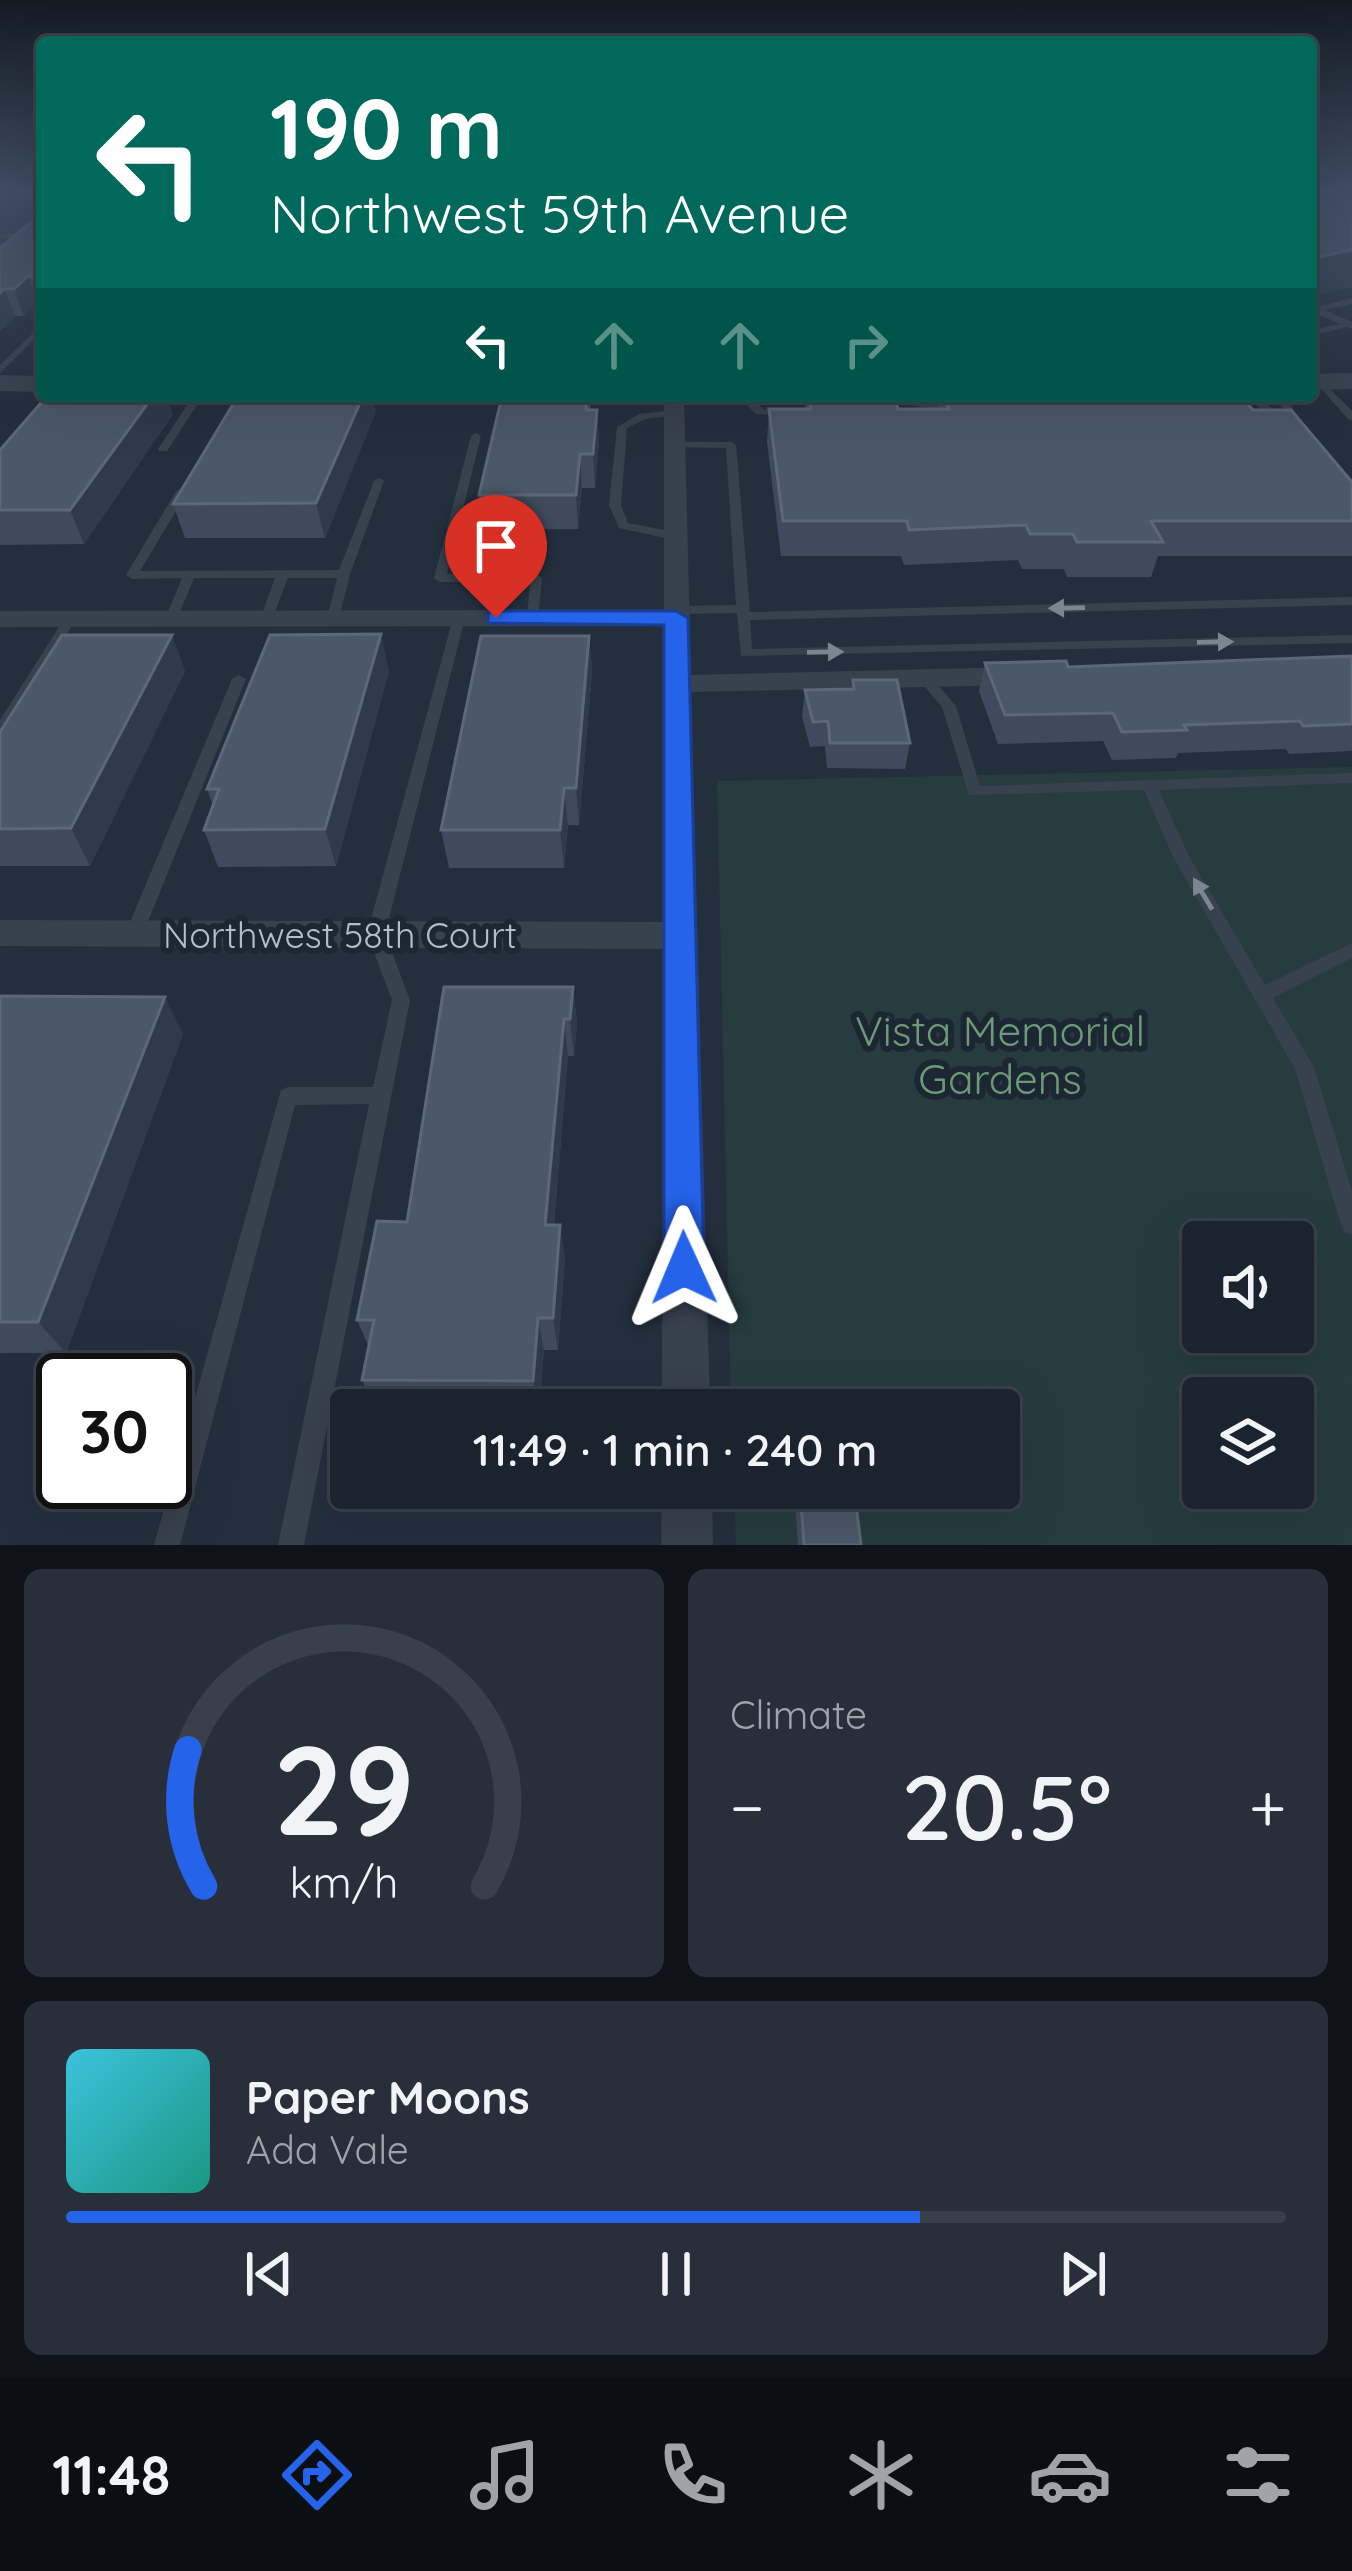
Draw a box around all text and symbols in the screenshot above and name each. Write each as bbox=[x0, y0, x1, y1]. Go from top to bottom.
text: 190 m bbox=[270, 75, 503, 180]
icon: left bbox=[72, 84, 228, 240]
text: Northwest 59th Avenue bbox=[270, 179, 849, 247]
icon: left bbox=[455, 312, 521, 378]
icon: ahead bbox=[581, 312, 647, 378]
icon: ahead bbox=[707, 312, 773, 378]
icon: right bbox=[833, 312, 899, 378]
pin bbox=[445, 495, 547, 618]
icon: arrive bbox=[463, 513, 529, 579]
one-way arrow bbox=[1047, 598, 1085, 617]
one-way arrow bbox=[1197, 633, 1235, 652]
one-way arrow bbox=[807, 642, 845, 661]
one-way arrow bbox=[1194, 877, 1215, 911]
street label: Northwest 58th Court bbox=[163, 912, 517, 957]
park label: Vista Memorial Gardens bbox=[855, 1004, 1145, 1105]
position arrow bbox=[621, 1205, 747, 1331]
map controls bbox=[1182, 1221, 1314, 1509]
button: sound bbox=[1182, 1221, 1314, 1353]
speed limit sign: 30 bbox=[36, 1353, 192, 1509]
button: layers bbox=[1182, 1377, 1314, 1509]
text: 11:49 · 1 min · 240 m bbox=[473, 1421, 877, 1477]
text: Climate bbox=[730, 1690, 867, 1739]
text: 29 bbox=[273, 1710, 415, 1866]
text: 20.5° bbox=[901, 1750, 1112, 1863]
text: − bbox=[730, 1765, 764, 1848]
text: + bbox=[1249, 1765, 1286, 1848]
text: km/h bbox=[290, 1855, 398, 1909]
text: Paper Moons bbox=[246, 2069, 530, 2125]
text: Ada Vale bbox=[246, 2125, 409, 2174]
icon: previous bbox=[236, 2241, 302, 2307]
icon: pause bbox=[643, 2241, 709, 2307]
icon: next bbox=[1050, 2241, 1116, 2307]
icon: directions bbox=[275, 2433, 359, 2517]
icon: music bbox=[463, 2433, 547, 2517]
icon: phone bbox=[651, 2433, 735, 2517]
icon: climate bbox=[839, 2433, 923, 2517]
icon: car bbox=[1028, 2433, 1112, 2517]
icon: filters bbox=[1216, 2433, 1300, 2517]
text: 11:48 bbox=[52, 2441, 170, 2509]

